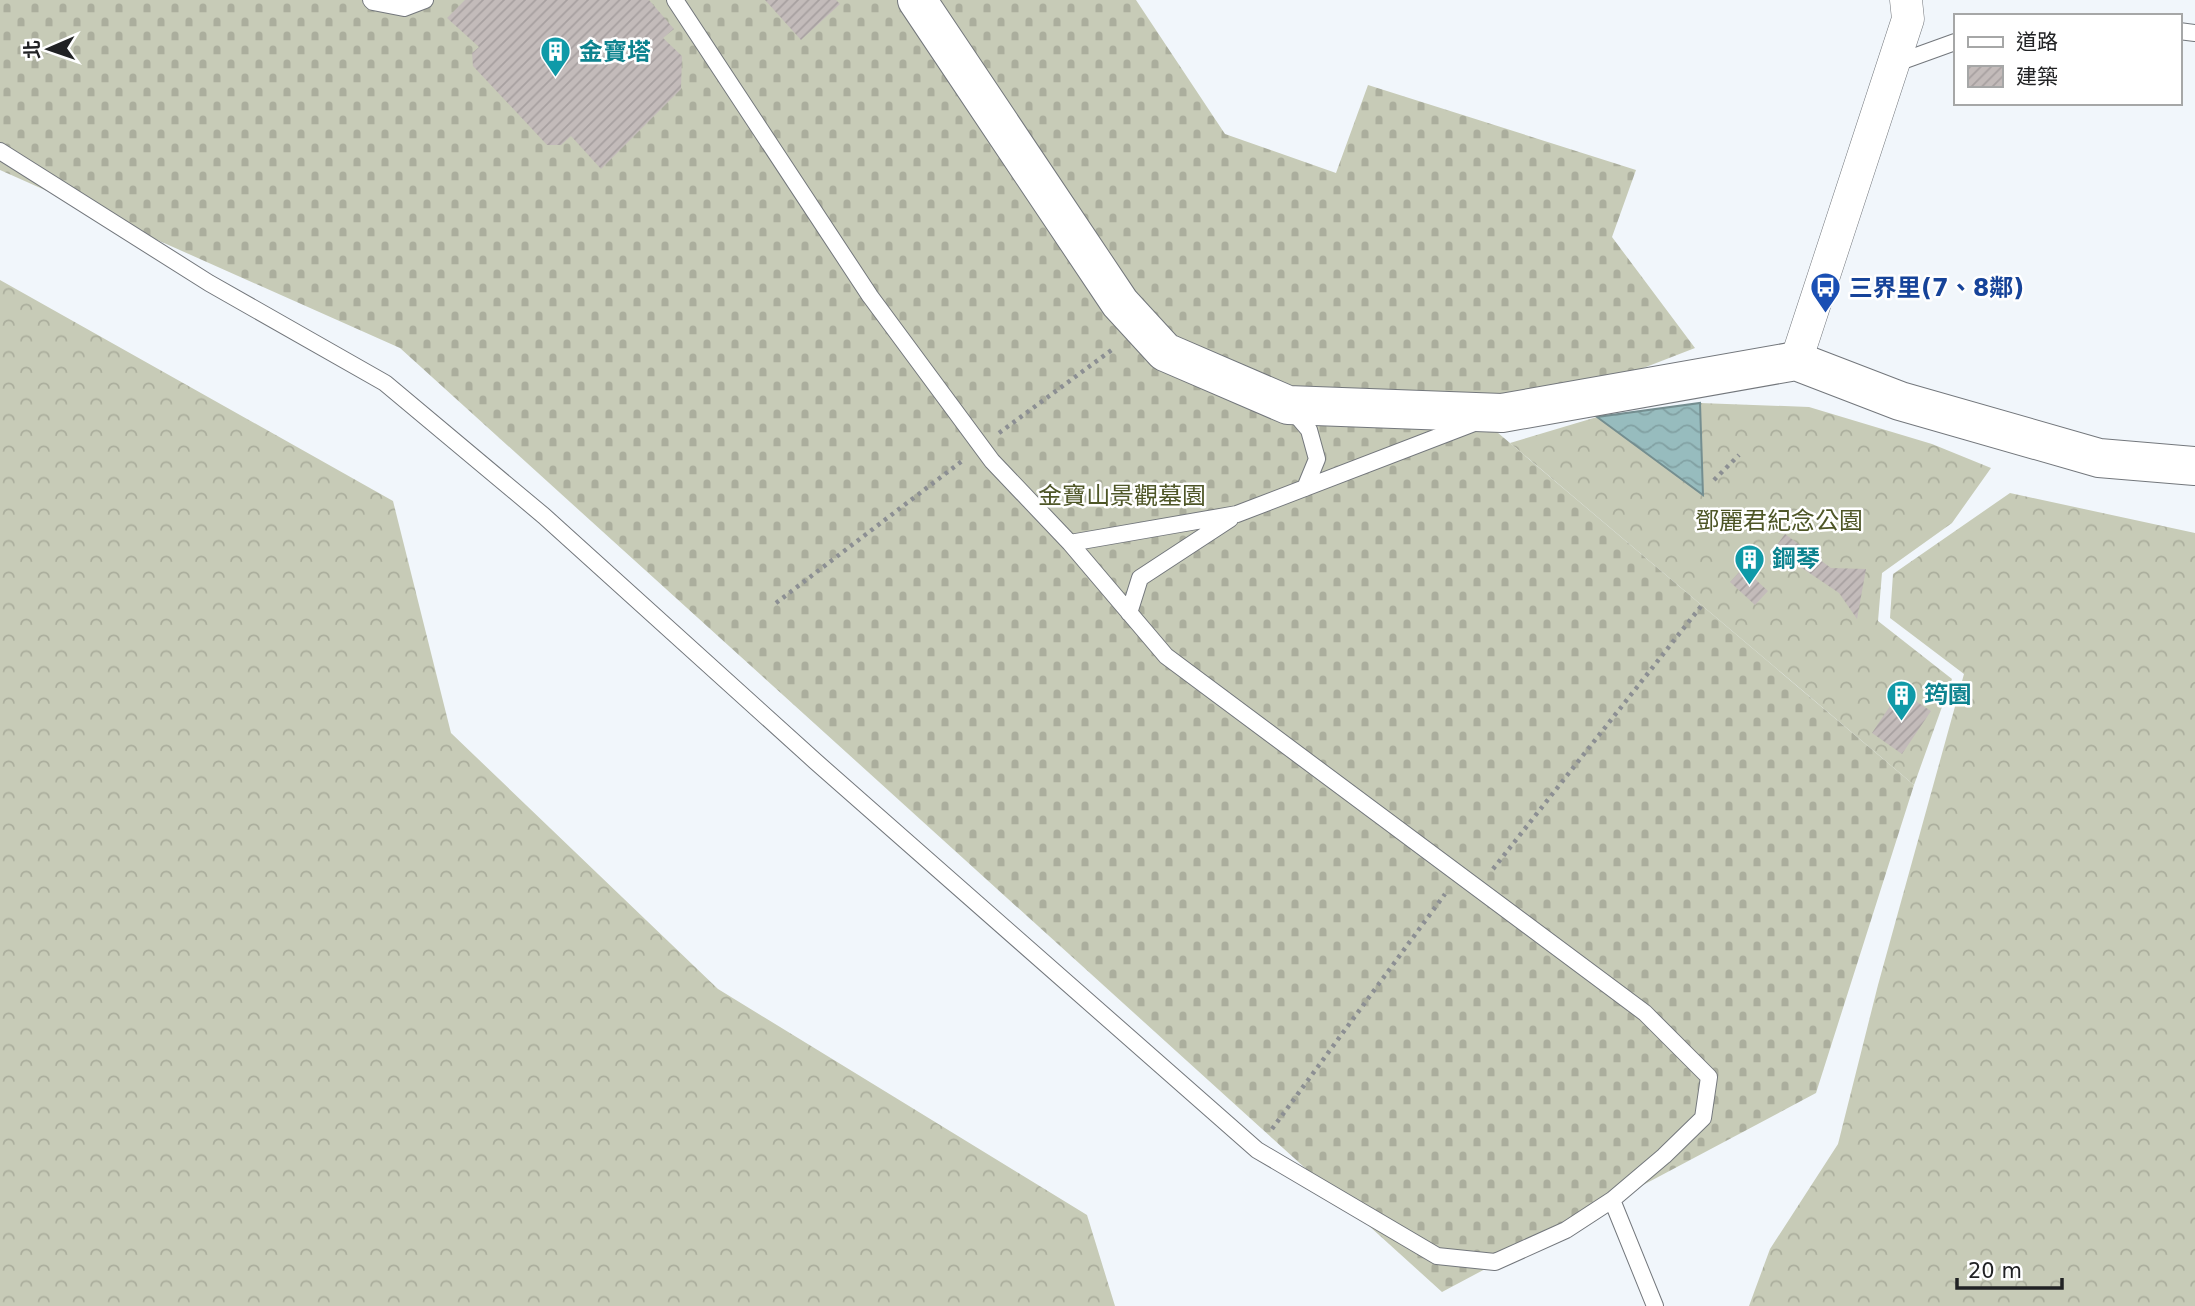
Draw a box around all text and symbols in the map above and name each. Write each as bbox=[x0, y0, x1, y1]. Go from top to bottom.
north arrow bbox=[14, 14, 84, 84]
legend bbox=[1954, 14, 2181, 105]
text: 道路 bbox=[2016, 30, 2058, 54]
building icon: 金寶塔 bbox=[539, 35, 573, 79]
place label: 金寶塔 bbox=[579, 38, 651, 66]
text: 北 bbox=[21, 40, 43, 59]
text: 建築 bbox=[2016, 65, 2058, 89]
bus stop icon: 三界里(7、8鄰) bbox=[1809, 271, 1843, 315]
place label: 三界里(7、8鄰) bbox=[1849, 274, 2024, 302]
park label: 金寶山景觀墓園 bbox=[1038, 482, 1206, 510]
park label: 鄧麗君紀念公園 bbox=[1695, 507, 1863, 535]
building icon: 鋼琴 bbox=[1732, 542, 1766, 586]
place label: 鋼琴 bbox=[1772, 545, 1820, 573]
building icon: 筠園 bbox=[1884, 678, 1918, 722]
place label: 筠園 bbox=[1924, 681, 1972, 709]
scale bar bbox=[1957, 1246, 2062, 1290]
text: 20 m bbox=[1968, 1259, 2022, 1283]

